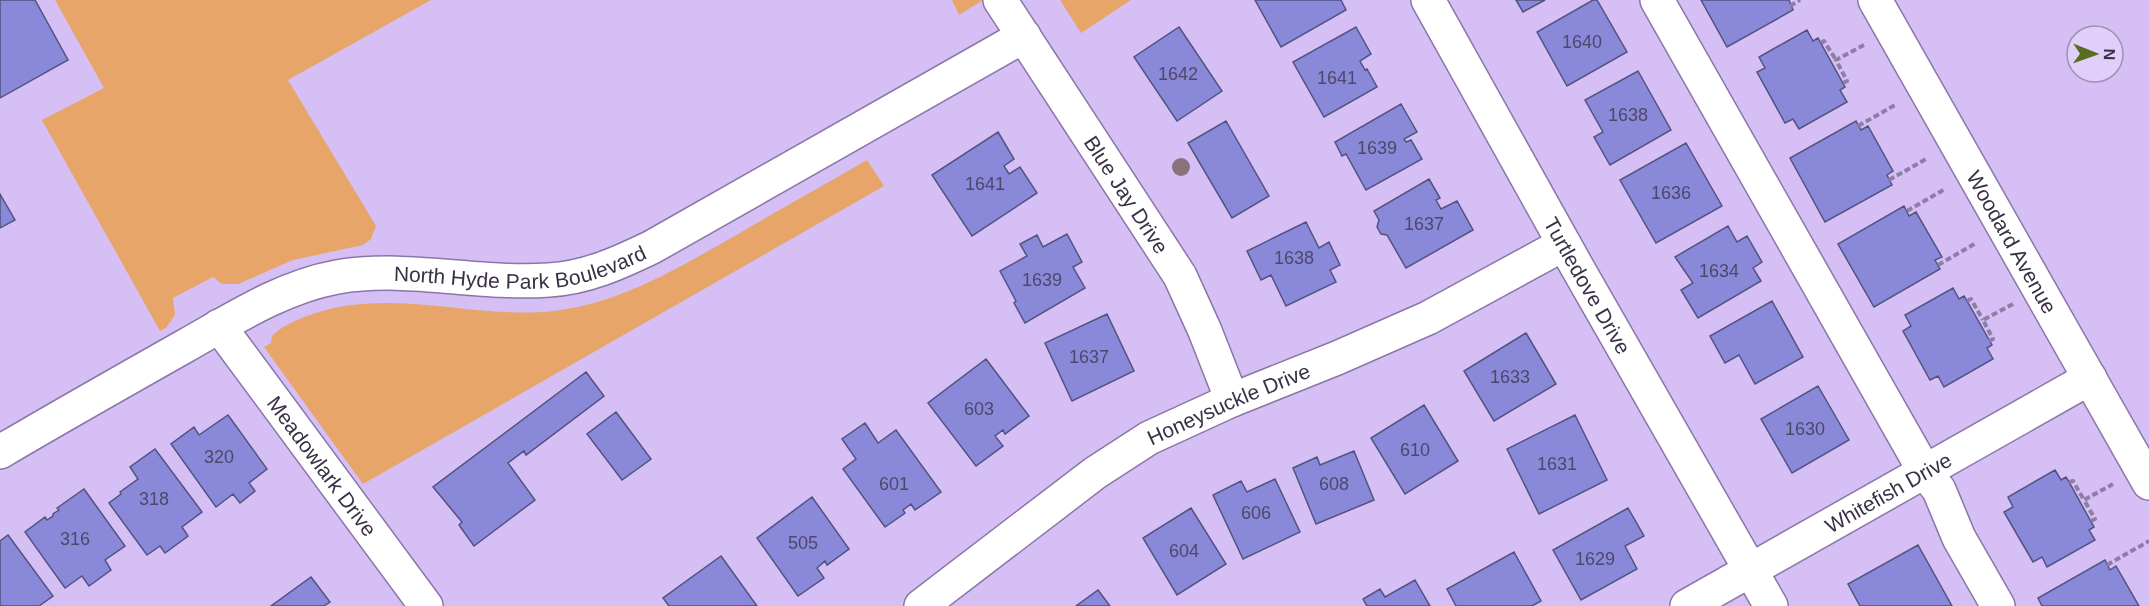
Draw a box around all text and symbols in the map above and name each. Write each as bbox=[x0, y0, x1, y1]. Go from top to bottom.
north arrow bbox=[2065, 24, 2125, 84]
house number: 1640 bbox=[1562, 32, 1602, 52]
text: N bbox=[2101, 48, 2118, 60]
house number: 1642 bbox=[1158, 64, 1198, 84]
house number: 1641 bbox=[1317, 68, 1357, 88]
house number: 1638 bbox=[1608, 105, 1648, 125]
street label: Blue Jay Drive bbox=[1080, 131, 1173, 257]
house number: 1639 bbox=[1357, 138, 1397, 158]
street label: Woodard Avenue bbox=[1963, 166, 2062, 317]
house number: 1641 bbox=[965, 174, 1005, 194]
house number: 1636 bbox=[1651, 183, 1691, 203]
street label: Turtledove Drive bbox=[1540, 213, 1636, 358]
house number: 1637 bbox=[1404, 214, 1444, 234]
street label: North Hyde Park Boulevard bbox=[394, 240, 649, 292]
house number: 1638 bbox=[1274, 248, 1314, 268]
house number: 1634 bbox=[1699, 261, 1739, 281]
house number: 1639 bbox=[1022, 270, 1062, 290]
house number: 1637 bbox=[1069, 347, 1109, 367]
street label: Honeysuckle Drive bbox=[1143, 359, 1313, 449]
house number: 1633 bbox=[1490, 367, 1530, 387]
street label: Meadowlark Drive bbox=[263, 391, 382, 540]
house number: 603 bbox=[964, 399, 994, 419]
house number: 1630 bbox=[1785, 419, 1825, 439]
house number: 610 bbox=[1400, 440, 1430, 460]
house number: 320 bbox=[204, 447, 234, 467]
street label: Whitefish Drive bbox=[1821, 447, 1955, 537]
house number: 1631 bbox=[1537, 454, 1577, 474]
house number: 601 bbox=[879, 474, 909, 494]
house number: 608 bbox=[1319, 474, 1349, 494]
house number: 318 bbox=[139, 489, 169, 509]
house number: 606 bbox=[1241, 503, 1271, 523]
house number: 316 bbox=[60, 529, 90, 549]
house number: 505 bbox=[788, 533, 818, 553]
house number: 604 bbox=[1169, 541, 1199, 561]
house number: 1629 bbox=[1575, 549, 1615, 569]

